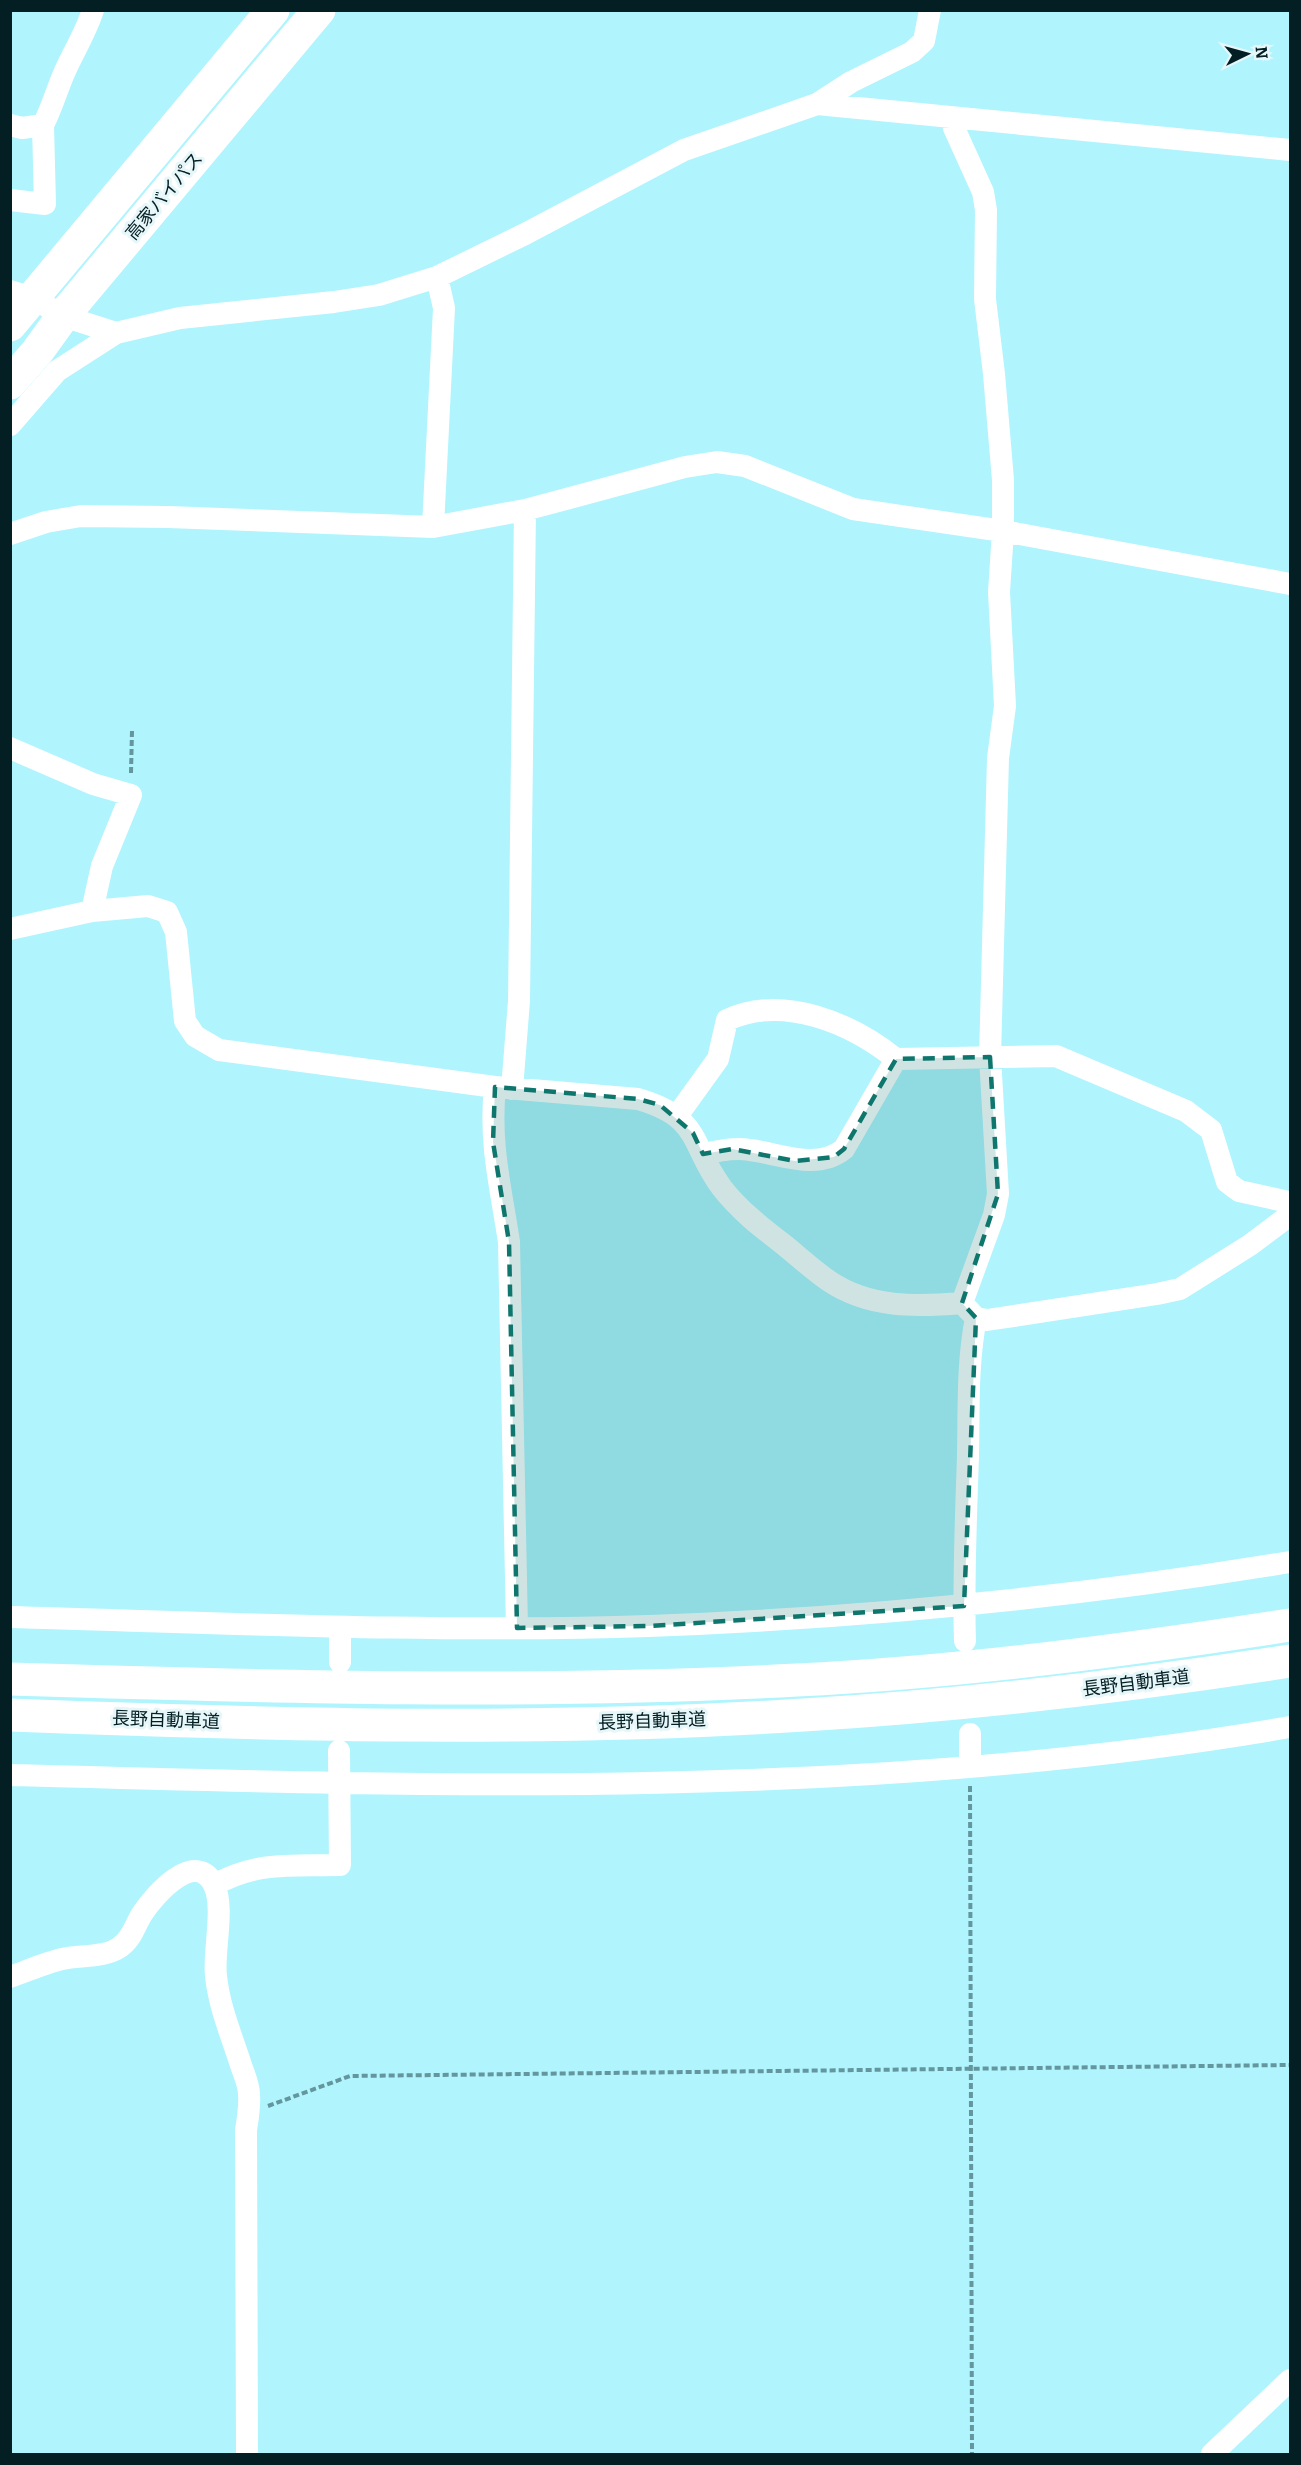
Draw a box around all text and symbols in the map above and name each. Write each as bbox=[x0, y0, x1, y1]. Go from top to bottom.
north arrow bbox=[1217, 24, 1277, 84]
text: N bbox=[1251, 46, 1271, 60]
street label: 高家バイパス bbox=[121, 148, 207, 244]
street label: 長野自動車道 bbox=[1081, 1666, 1191, 1700]
street label: 長野自動車道 bbox=[112, 1707, 220, 1733]
street label: 長野自動車道 bbox=[598, 1708, 706, 1734]

